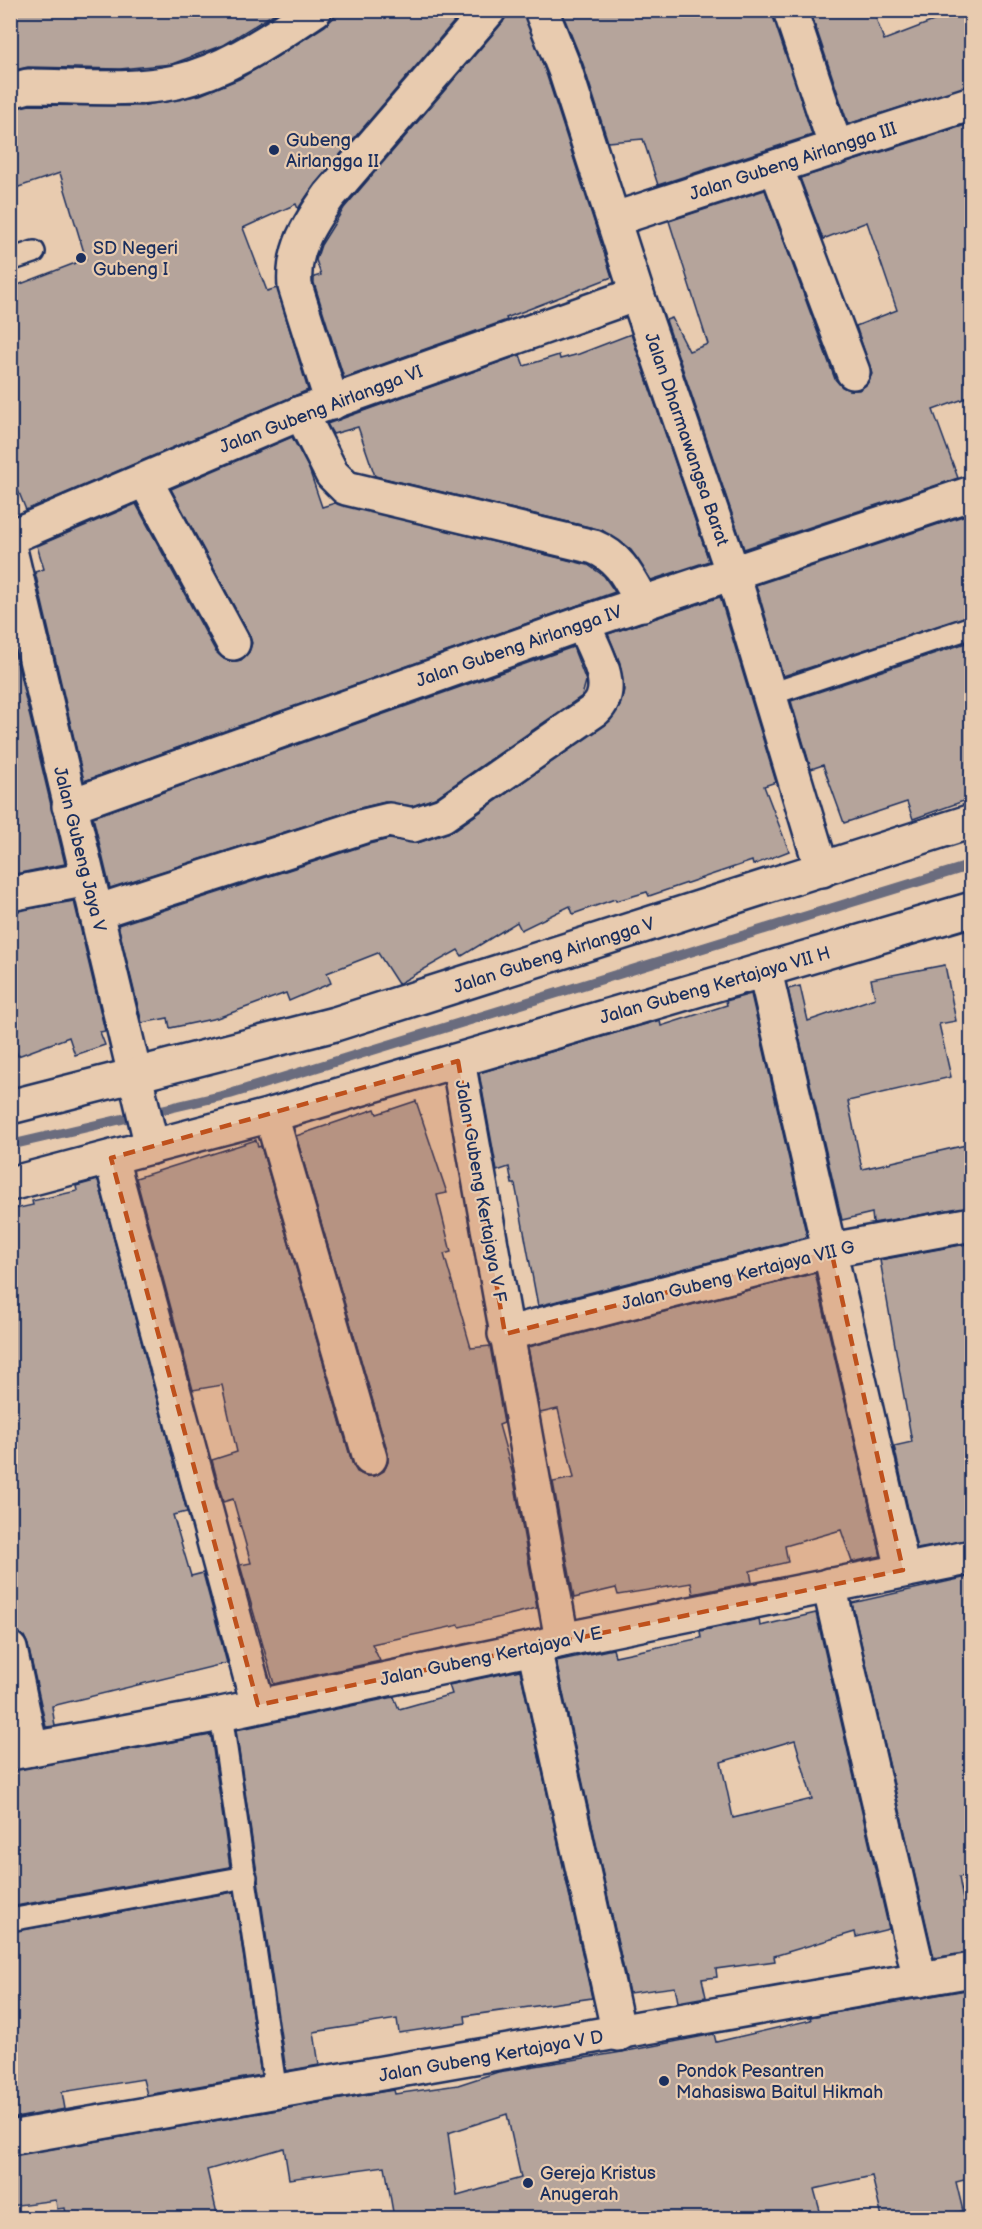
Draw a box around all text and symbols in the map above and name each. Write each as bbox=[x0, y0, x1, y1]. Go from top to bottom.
street label: Jalan Gubeng Airlangga III bbox=[687, 118, 899, 205]
place label: Gubeng Airlangga II bbox=[286, 130, 379, 172]
marker: Gubeng Airlangga II bbox=[267, 143, 281, 157]
place label: SD Negeri Gubeng I bbox=[93, 238, 178, 280]
marker: SD Negeri Gubeng I bbox=[74, 251, 88, 265]
street label: Jalan Dharmawangsa Barat bbox=[640, 330, 733, 549]
street label: Jalan Gubeng Airlangga VI bbox=[217, 361, 426, 458]
street label: Jalan Gubeng Airlangga IV bbox=[413, 601, 625, 692]
street label: Jalan Gubeng Jaya V bbox=[49, 764, 110, 934]
street label: Jalan Gubeng Airlangga V bbox=[451, 913, 657, 998]
street label: Jalan Gubeng Kertajaya VII H bbox=[597, 942, 833, 1029]
street label: Jalan Gubeng Kertajaya V F bbox=[451, 1078, 510, 1304]
street label: Jalan Gubeng Kertajaya VII G bbox=[619, 1236, 857, 1315]
street label: Jalan Gubeng Kertajaya V E bbox=[378, 1623, 604, 1690]
street label: Jalan Gubeng Kertajaya V D bbox=[377, 2026, 605, 2087]
place label: Pondok Pesantren Mahasiswa Baitul Hikmah bbox=[676, 2061, 883, 2103]
marker: Pondok Pesantren Mahasiswa Baitul Hikmah bbox=[657, 2074, 671, 2088]
place label: Gereja Kristus Anugerah bbox=[540, 2163, 656, 2205]
marker: Gereja Kristus Anugerah bbox=[521, 2176, 535, 2190]

